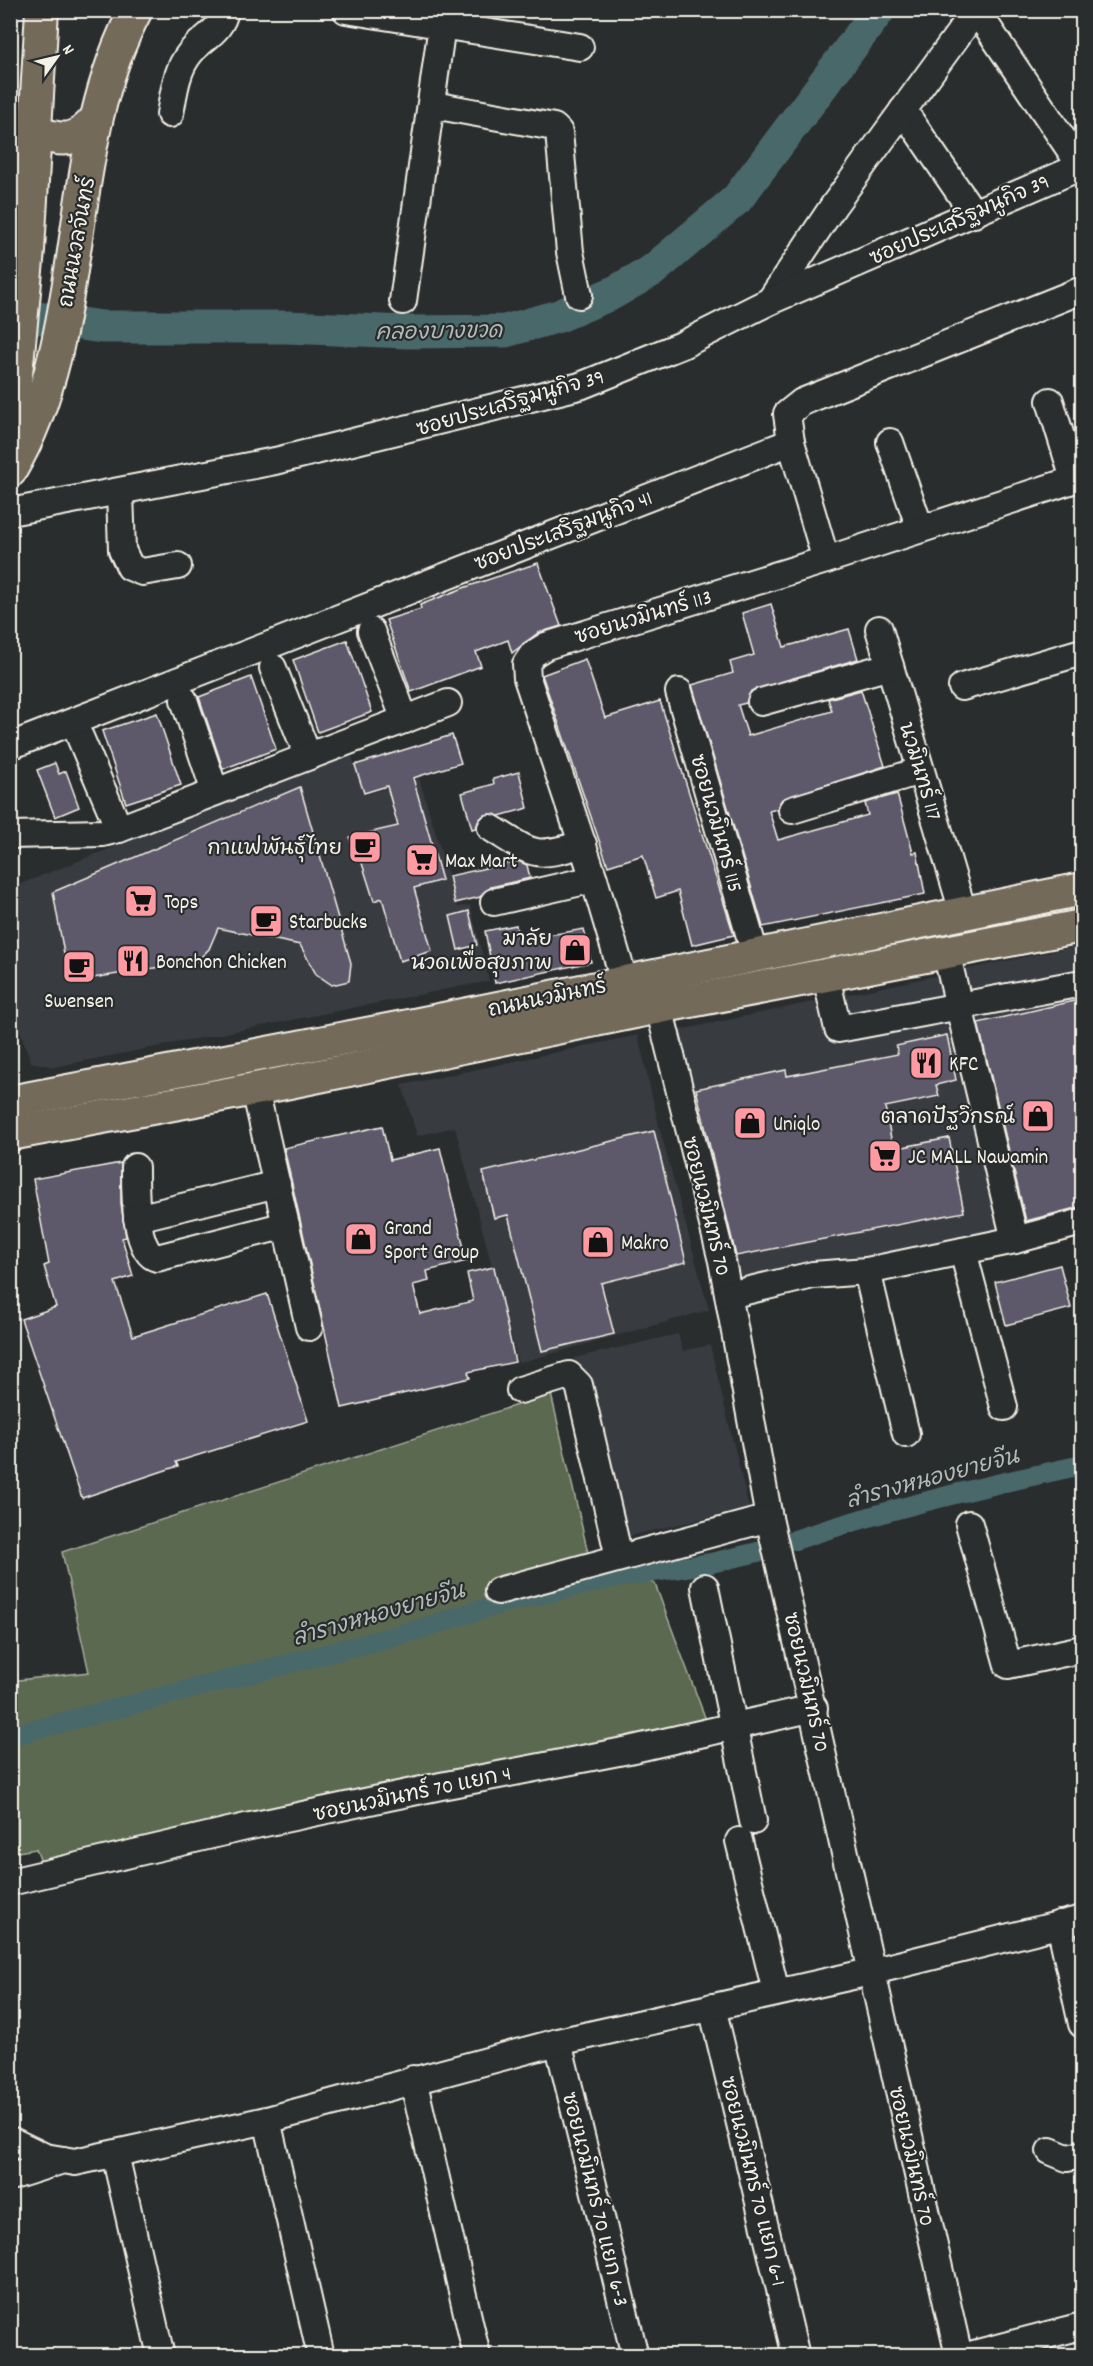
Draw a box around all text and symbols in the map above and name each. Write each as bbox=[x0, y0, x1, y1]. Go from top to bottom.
north arrow bbox=[27, 27, 87, 87]
text: N bbox=[56, 40, 79, 60]
street label: ซอยประเสริฐมนูกิจ 39 bbox=[865, 169, 1055, 275]
street label: ถนนนวลจันทร์ bbox=[52, 175, 105, 310]
water label: คลองบางขวด bbox=[376, 317, 504, 350]
street label: ซอยประเสริฐมนูกิจ 39 bbox=[413, 364, 608, 446]
street label: ซอยประเสริฐมนูกิจ 41 bbox=[471, 485, 657, 581]
street label: ซอยนวมินทร์ 113 bbox=[571, 583, 716, 654]
street label: นวมินทร์ 117 bbox=[889, 719, 948, 825]
street label: ซอยนวมินทร์ 115 bbox=[680, 751, 749, 896]
cafe icon: กาแฟพันธุ์ไทย bbox=[347, 829, 383, 865]
place label: กาแฟพันธุ์ไทย bbox=[207, 834, 342, 865]
supermarket icon: Max Mart bbox=[404, 842, 440, 878]
place label: Max Mart bbox=[445, 848, 518, 878]
supermarket icon: Tops bbox=[123, 883, 159, 919]
place label: Tops bbox=[164, 889, 198, 919]
cafe icon: Starbucks bbox=[248, 903, 284, 939]
place label: Starbucks bbox=[289, 909, 368, 939]
place label: มาลัย นวดเพื่อสุขภาพ bbox=[411, 926, 552, 980]
shop icon: มาลัย นวดเพื่อสุขภาพ bbox=[557, 932, 593, 968]
restaurant icon: Bonchon Chicken bbox=[115, 943, 151, 979]
cafe icon: Swensen bbox=[61, 949, 97, 985]
place label: Bonchon Chicken bbox=[156, 949, 287, 979]
street label: ถนนนวมินทร์ bbox=[485, 972, 610, 1027]
place label: Swensen bbox=[44, 988, 114, 1018]
restaurant icon: KFC bbox=[908, 1045, 944, 1081]
place label: KFC bbox=[949, 1051, 978, 1081]
shop icon: ตลาดปัฐวิกรณ์ bbox=[1020, 1098, 1056, 1134]
place label: ตลาดปัฐวิกรณ์ bbox=[881, 1103, 1015, 1134]
shop icon: Uniqlo bbox=[732, 1105, 768, 1141]
place label: Uniqlo bbox=[773, 1111, 820, 1141]
street label: ซอยนวมินทร์ 70 bbox=[672, 1134, 737, 1280]
supermarket icon: JC MALL Nawamin bbox=[867, 1138, 903, 1174]
place label: JC MALL Nawamin bbox=[908, 1144, 1048, 1174]
place label: Grand Sport Group bbox=[384, 1215, 479, 1269]
shop icon: Grand Sport Group bbox=[343, 1221, 379, 1257]
shop icon: Makro bbox=[580, 1224, 616, 1260]
place label: Makro bbox=[621, 1230, 669, 1260]
water label: ลำรางหนองยายจีน bbox=[843, 1441, 1024, 1518]
water label: ลำรางหนองยายจีน bbox=[289, 1576, 470, 1656]
street label: ซอยนวมินทร์ 70 bbox=[773, 1610, 836, 1756]
street label: ซอยนวมินทร์ 70 แยก 4 bbox=[311, 1759, 514, 1832]
street label: ซอยนวมินทร์ 70 แยก 6-1 bbox=[711, 2074, 793, 2290]
street label: ซอยนวมินทร์ 70 bbox=[878, 2084, 941, 2230]
street label: ซอยนวมินทร์ 70 แยก 6-3 bbox=[552, 2089, 635, 2310]

